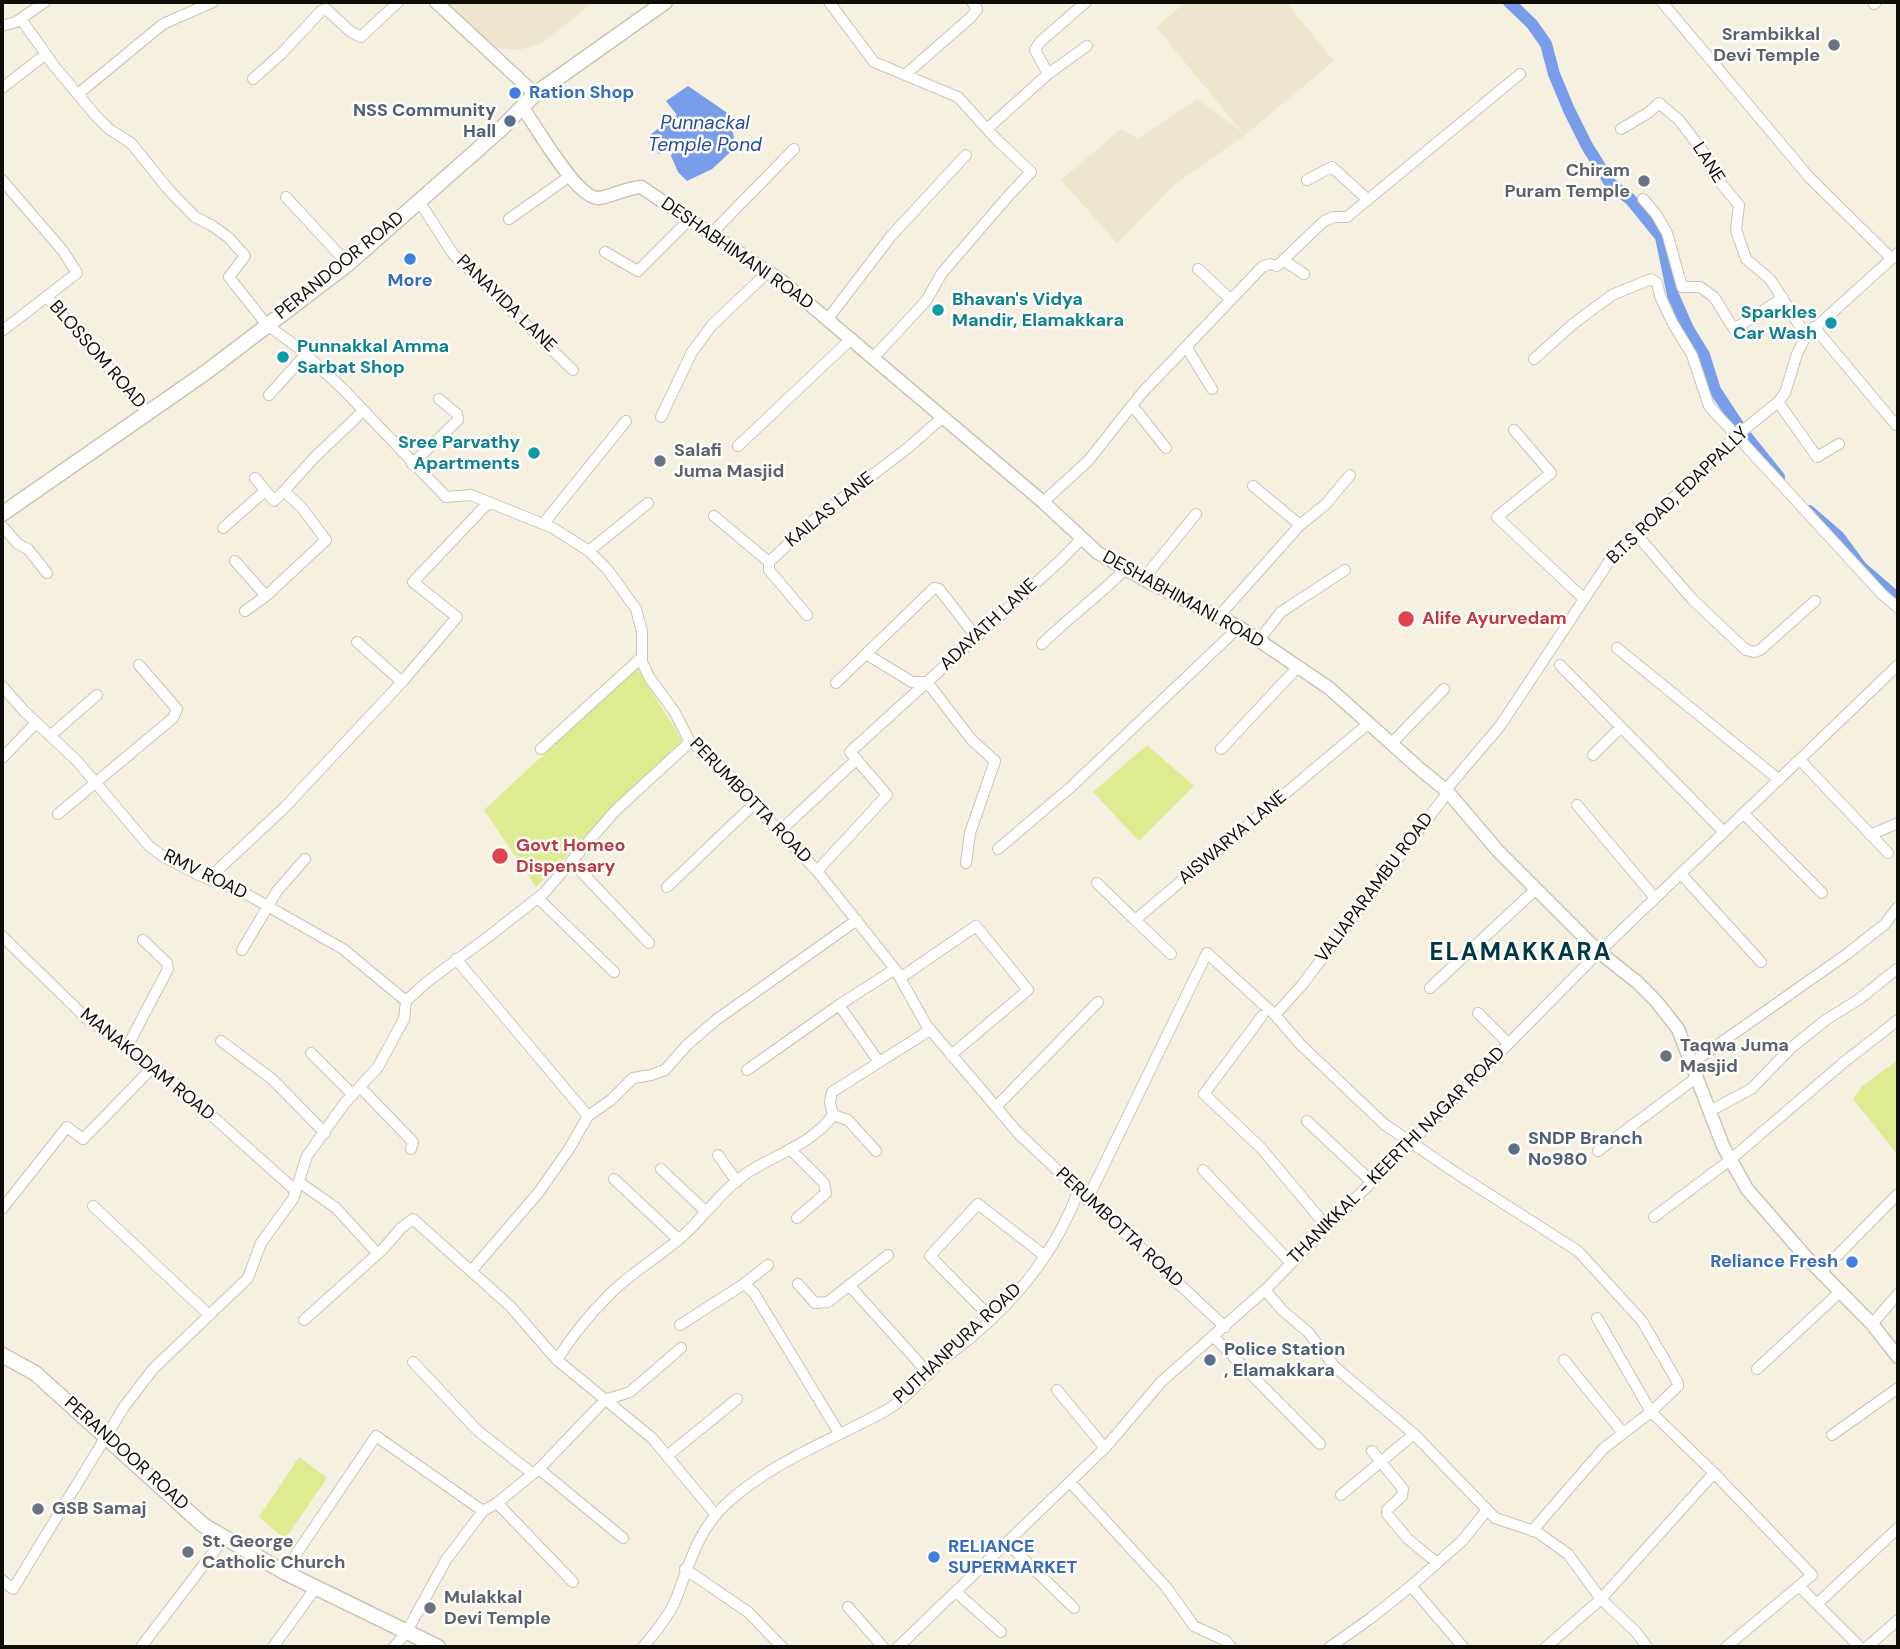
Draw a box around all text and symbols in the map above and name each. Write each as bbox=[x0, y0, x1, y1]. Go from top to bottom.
place label: Srambikkal Devi Temple bbox=[1713, 24, 1820, 66]
marker: Srambikkal Devi Temple bbox=[1826, 37, 1842, 53]
place label: Ration Shop bbox=[529, 82, 634, 104]
marker: Ration Shop bbox=[507, 85, 523, 101]
place label: NSS Community Hall bbox=[353, 100, 496, 142]
marker: NSS Community Hall bbox=[502, 113, 518, 129]
water label: Punnackal Temple Pond bbox=[648, 113, 762, 157]
street label: LANE bbox=[1687, 139, 1729, 187]
place label: Chiram Puram Temple bbox=[1504, 160, 1630, 202]
marker: Chiram Puram Temple bbox=[1636, 173, 1652, 189]
street label: DESHABHIMANI ROAD bbox=[657, 193, 817, 315]
street label: PERANDOOR ROAD bbox=[271, 207, 409, 325]
marker: More bbox=[402, 251, 418, 267]
street label: PANAYIDA LANE bbox=[451, 251, 561, 357]
place label: More bbox=[388, 270, 432, 292]
place label: Bhavan's Vidya Mandir, Elamakkara bbox=[952, 289, 1124, 332]
street label: BLOSSOM ROAD bbox=[44, 297, 150, 413]
marker: Bhavan's Vidya Mandir, Elamakkara bbox=[930, 302, 946, 318]
place label: Sparkles Car Wash bbox=[1733, 302, 1817, 344]
marker: Sparkles Car Wash bbox=[1823, 315, 1839, 331]
place label: Punnakkal Amma Sarbat Shop bbox=[297, 336, 449, 378]
marker: Punnakkal Amma Sarbat Shop bbox=[275, 349, 291, 365]
street label: B.T.S ROAD, EDAPPALLY bbox=[1603, 423, 1753, 569]
place label: Sree Parvathy Apartments bbox=[398, 432, 520, 474]
place label: Salafi Juma Masjid bbox=[674, 440, 784, 482]
marker: Sree Parvathy Apartments bbox=[526, 445, 542, 461]
marker: Salafi Juma Masjid bbox=[652, 453, 668, 469]
street label: KAILAS LANE bbox=[781, 468, 879, 552]
street label: DESHABHIMANI ROAD bbox=[1099, 547, 1267, 653]
street label: ADAYATH LANE bbox=[936, 575, 1042, 675]
place label: Alife Ayurvedam bbox=[1422, 608, 1567, 630]
marker: Alife Ayurvedam bbox=[1396, 609, 1416, 629]
street label: PERUMBOTTA ROAD bbox=[685, 734, 815, 868]
street label: AISWARYA LANE bbox=[1175, 787, 1291, 889]
street label: VALIAPARAMBU ROAD bbox=[1312, 809, 1438, 967]
place label: Govt Homeo Dispensary bbox=[516, 835, 626, 878]
street label: RMV ROAD bbox=[159, 845, 251, 905]
marker: Govt Homeo Dispensary bbox=[490, 846, 510, 866]
district label: ELAMAKKARA bbox=[1431, 940, 1611, 968]
street label: MANAKODAM ROAD bbox=[75, 1004, 219, 1126]
place label: Taqwa Juma Masjid bbox=[1680, 1035, 1789, 1078]
street label: THANIKKAL - KEERTHI NAGAR ROAD bbox=[1284, 1043, 1510, 1269]
marker: Taqwa Juma Masjid bbox=[1658, 1048, 1674, 1064]
place label: SNDP Branch No980 bbox=[1528, 1128, 1643, 1170]
marker: SNDP Branch No980 bbox=[1506, 1141, 1522, 1157]
street label: PERUMBOTTA ROAD bbox=[1051, 1164, 1187, 1292]
place label: Reliance Fresh bbox=[1710, 1251, 1838, 1273]
marker: Reliance Fresh bbox=[1844, 1254, 1860, 1270]
street label: PUTHANPURA ROAD bbox=[890, 1279, 1026, 1409]
place label: Police Station , Elamakkara bbox=[1224, 1339, 1345, 1382]
marker: Police Station , Elamakkara bbox=[1202, 1352, 1218, 1368]
street label: PERANDOOR ROAD bbox=[60, 1393, 192, 1515]
place label: GSB Samaj bbox=[52, 1498, 146, 1520]
marker: GSB Samaj bbox=[30, 1501, 46, 1517]
place label: St. George Catholic Church bbox=[202, 1531, 345, 1574]
place label: RELIANCE SUPERMARKET bbox=[948, 1536, 1077, 1578]
marker: St. George Catholic Church bbox=[180, 1544, 196, 1560]
marker: RELIANCE SUPERMARKET bbox=[926, 1549, 942, 1565]
place label: Mulakkal Devi Temple bbox=[444, 1587, 551, 1630]
marker: Mulakkal Devi Temple bbox=[422, 1600, 438, 1616]

